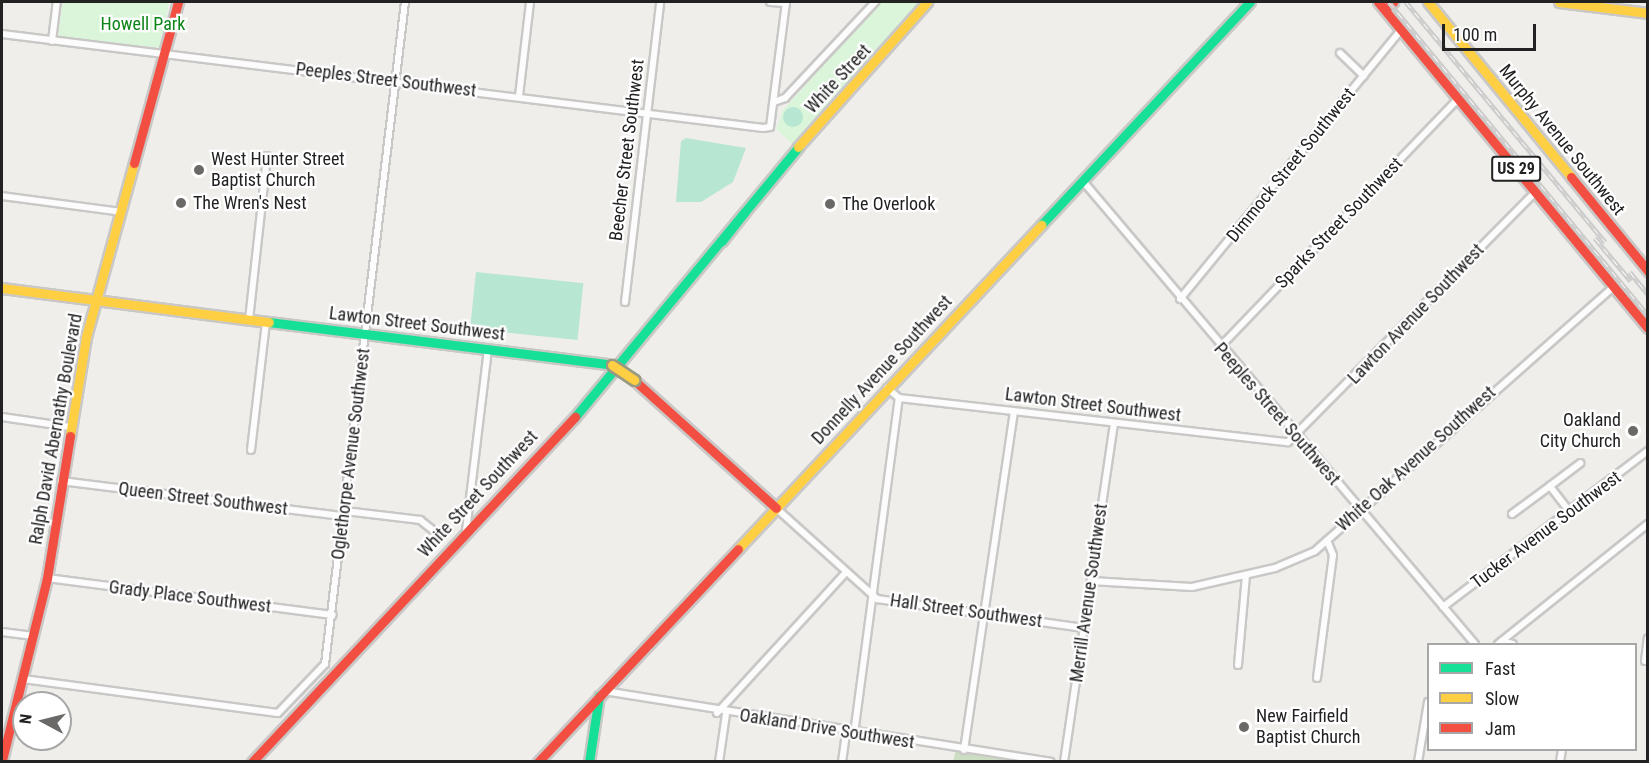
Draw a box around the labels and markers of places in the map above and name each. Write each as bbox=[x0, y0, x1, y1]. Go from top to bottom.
place label: West Hunter Street Baptist Church bbox=[211, 149, 345, 192]
marker: West Hunter Street Baptist Church bbox=[192, 163, 206, 177]
place label: The Wren's Nest bbox=[193, 192, 307, 214]
place label: The Overlook bbox=[842, 193, 935, 215]
marker: The Wren's Nest bbox=[174, 196, 188, 210]
marker: The Overlook bbox=[823, 197, 837, 211]
place label: Oakland City Church bbox=[1540, 410, 1621, 452]
marker: Oakland City Church bbox=[1626, 424, 1640, 438]
place label: New Fairfield Baptist Church bbox=[1256, 706, 1360, 748]
marker: New Fairfield Baptist Church bbox=[1237, 720, 1251, 734]

